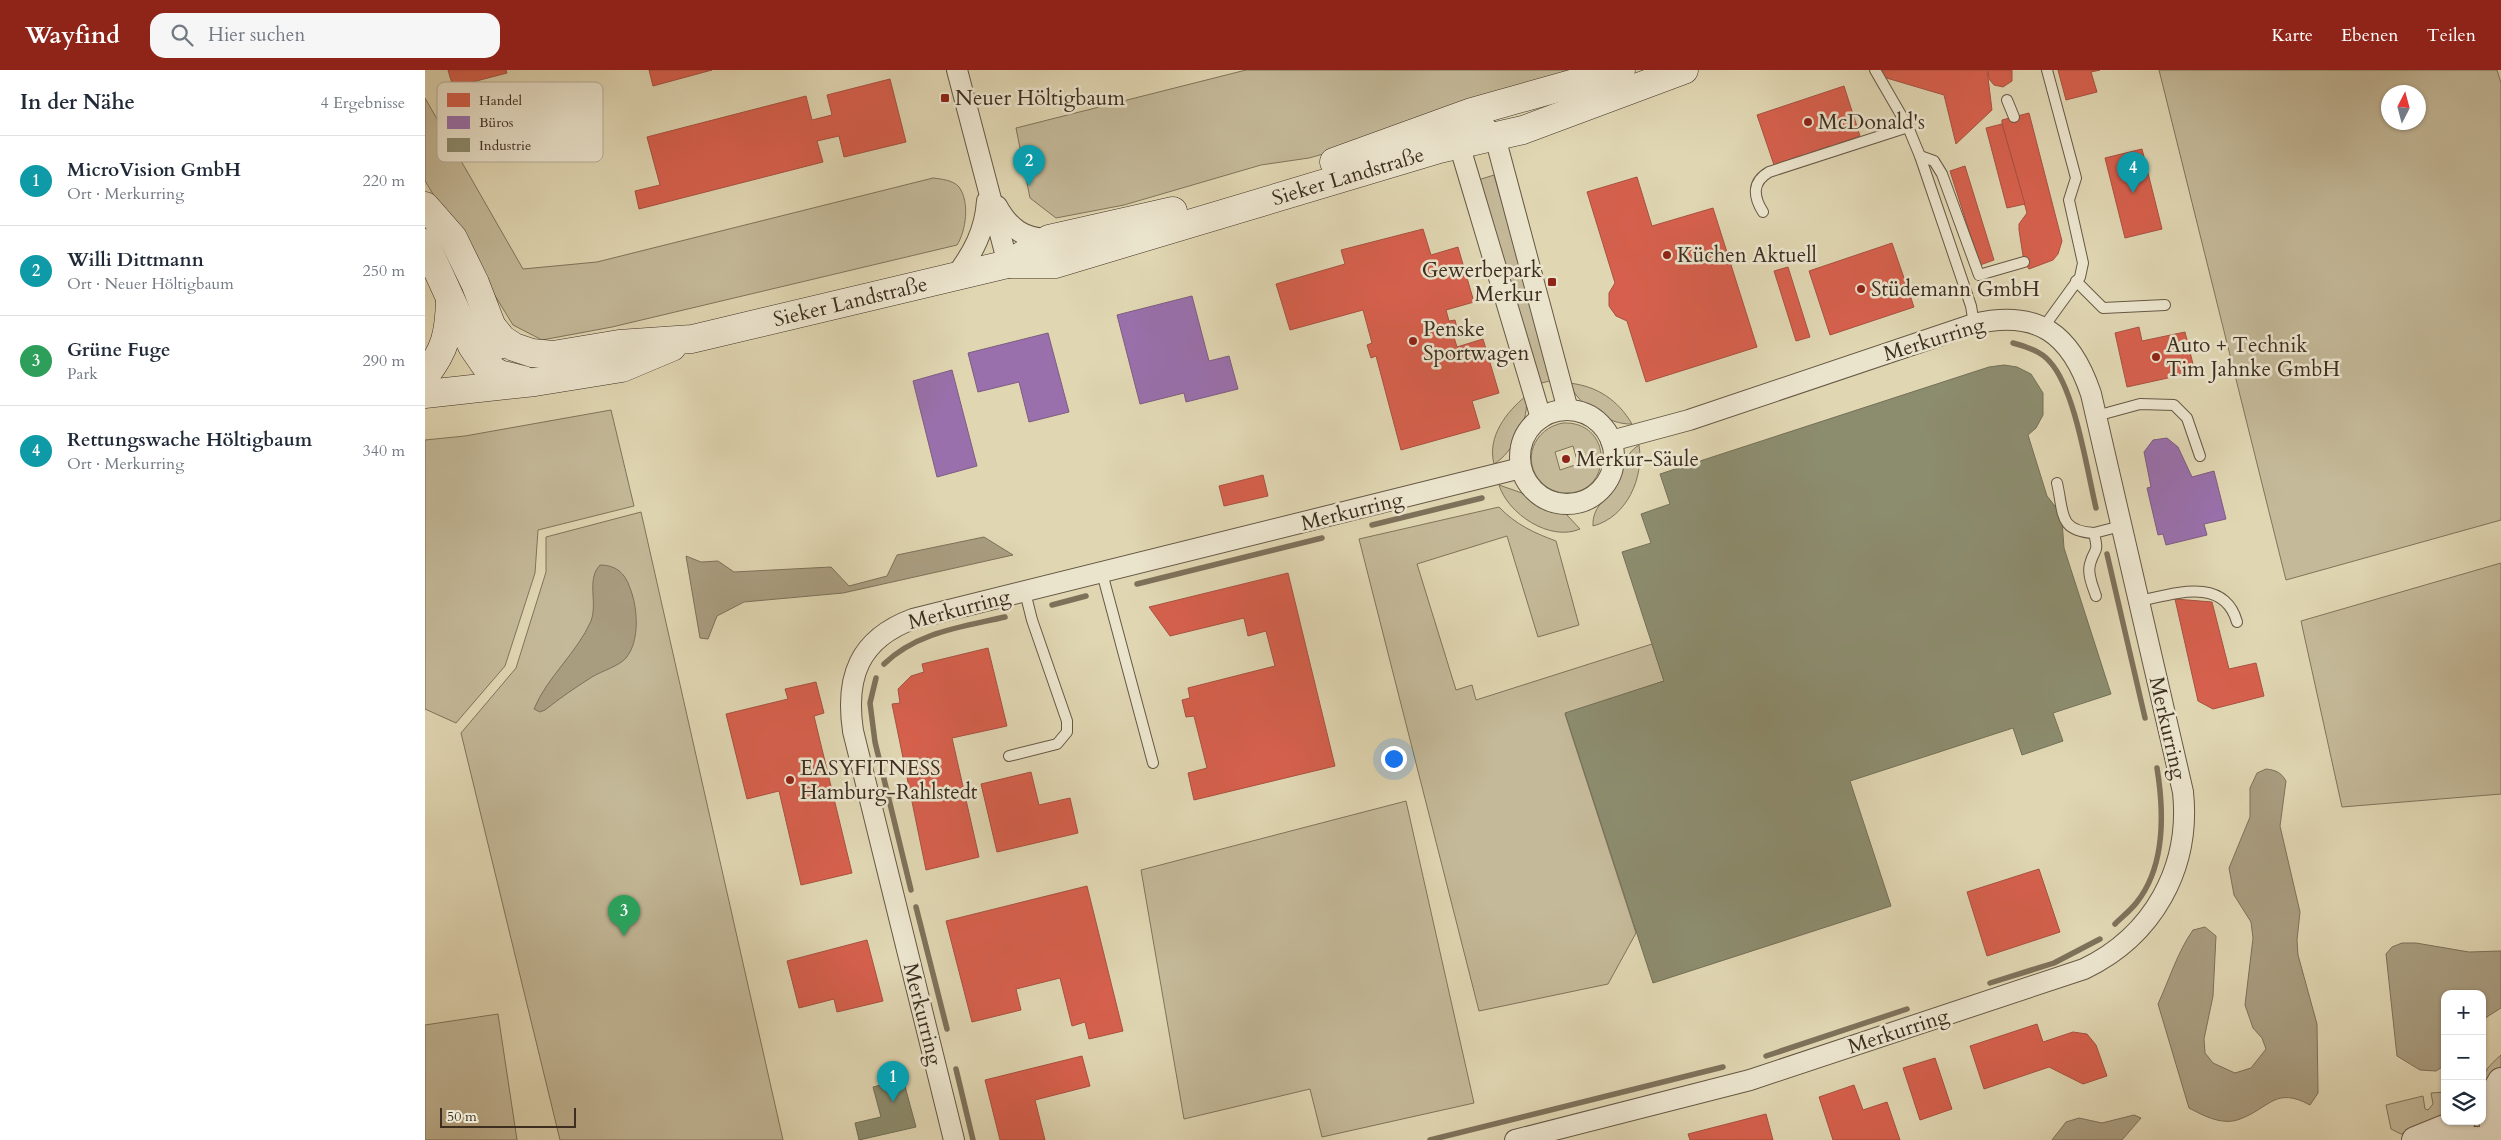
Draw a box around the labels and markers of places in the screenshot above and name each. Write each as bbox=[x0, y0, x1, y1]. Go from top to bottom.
place label: Neuer Höltigbaum bbox=[955, 84, 1125, 113]
marker: Neuer Höltigbaum bbox=[939, 92, 951, 104]
place label: McDonald's bbox=[1818, 108, 1925, 137]
marker: McDonald's bbox=[1802, 116, 1814, 128]
pin: 2 bbox=[1013, 145, 1045, 186]
pin: 4 bbox=[2117, 152, 2149, 193]
place label: Küchen Aktuell bbox=[1677, 241, 1817, 270]
marker: Küchen Aktuell bbox=[1661, 249, 1673, 261]
place label: Gewerbepark Merkur bbox=[1422, 256, 1543, 309]
place label: Stüdemann GmbH bbox=[1871, 275, 2040, 304]
marker: Gewerbepark Merkur bbox=[1546, 276, 1558, 288]
marker: Stüdemann GmbH bbox=[1855, 283, 1867, 295]
place label: Penske Sportwagen bbox=[1423, 315, 1530, 368]
place label: Auto + Technik Tim Jahnke GmbH bbox=[2166, 331, 2340, 384]
marker: Penske Sportwagen bbox=[1407, 335, 1419, 347]
marker: Auto + Technik Tim Jahnke GmbH bbox=[2150, 351, 2162, 363]
place label: Merkur-Säule bbox=[1576, 445, 1699, 474]
marker: Merkur-Säule bbox=[1560, 453, 1572, 465]
place label: EASYFITNESS Hamburg-Rahlstedt bbox=[800, 754, 978, 807]
marker: EASYFITNESS Hamburg-Rahlstedt bbox=[784, 774, 796, 786]
pin: 3 bbox=[608, 895, 640, 936]
pin: 1 bbox=[877, 1061, 909, 1102]

